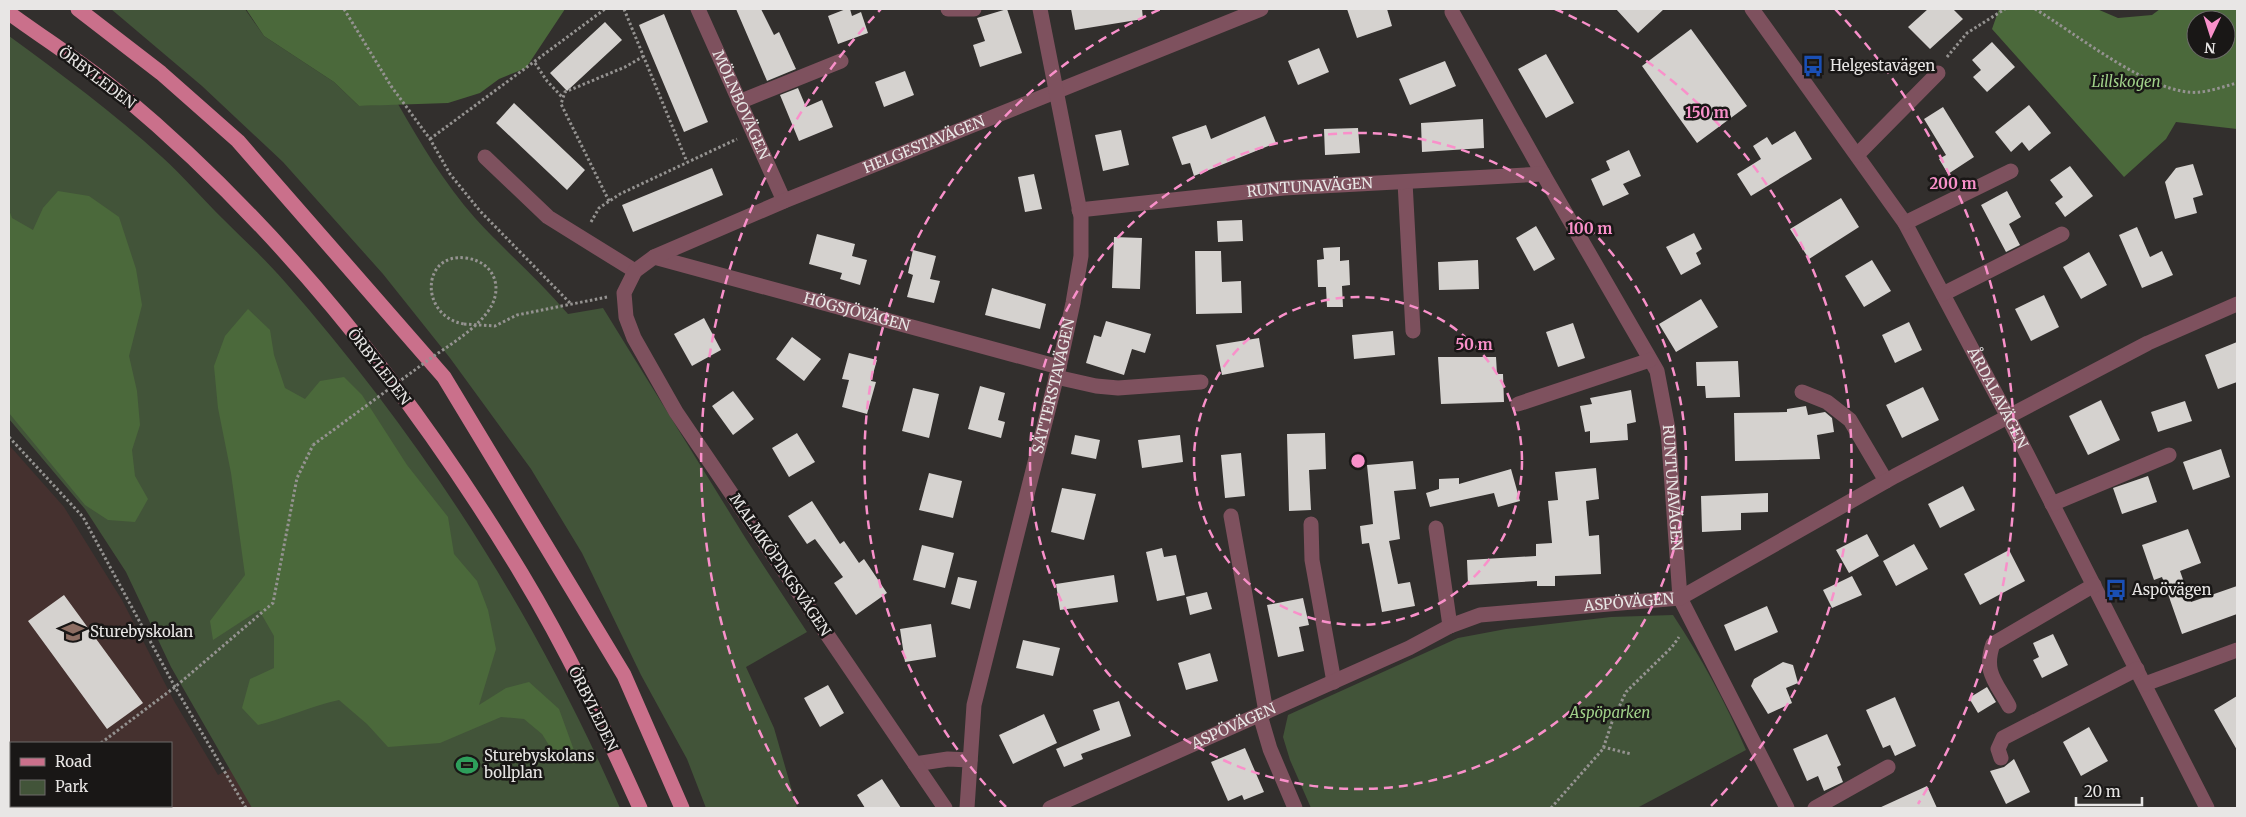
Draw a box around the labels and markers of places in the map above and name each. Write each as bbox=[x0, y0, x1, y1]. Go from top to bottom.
bus stop icon: Helgestavägen bbox=[1800, 53, 1826, 79]
place label: Helgestavägen bbox=[1830, 56, 1935, 75]
centre of rings bbox=[1349, 452, 1367, 470]
bus stop icon: Aspövägen bbox=[2103, 577, 2129, 603]
place label: Aspövägen bbox=[2131, 580, 2211, 599]
school or university icon: Sturebyskolan bbox=[60, 619, 86, 645]
place label: Sturebyskolan bbox=[90, 622, 193, 641]
place label: Sturebyskolans bollplan bbox=[483, 746, 595, 782]
sports icon: Sturebyskolans bollplan bbox=[454, 752, 480, 778]

